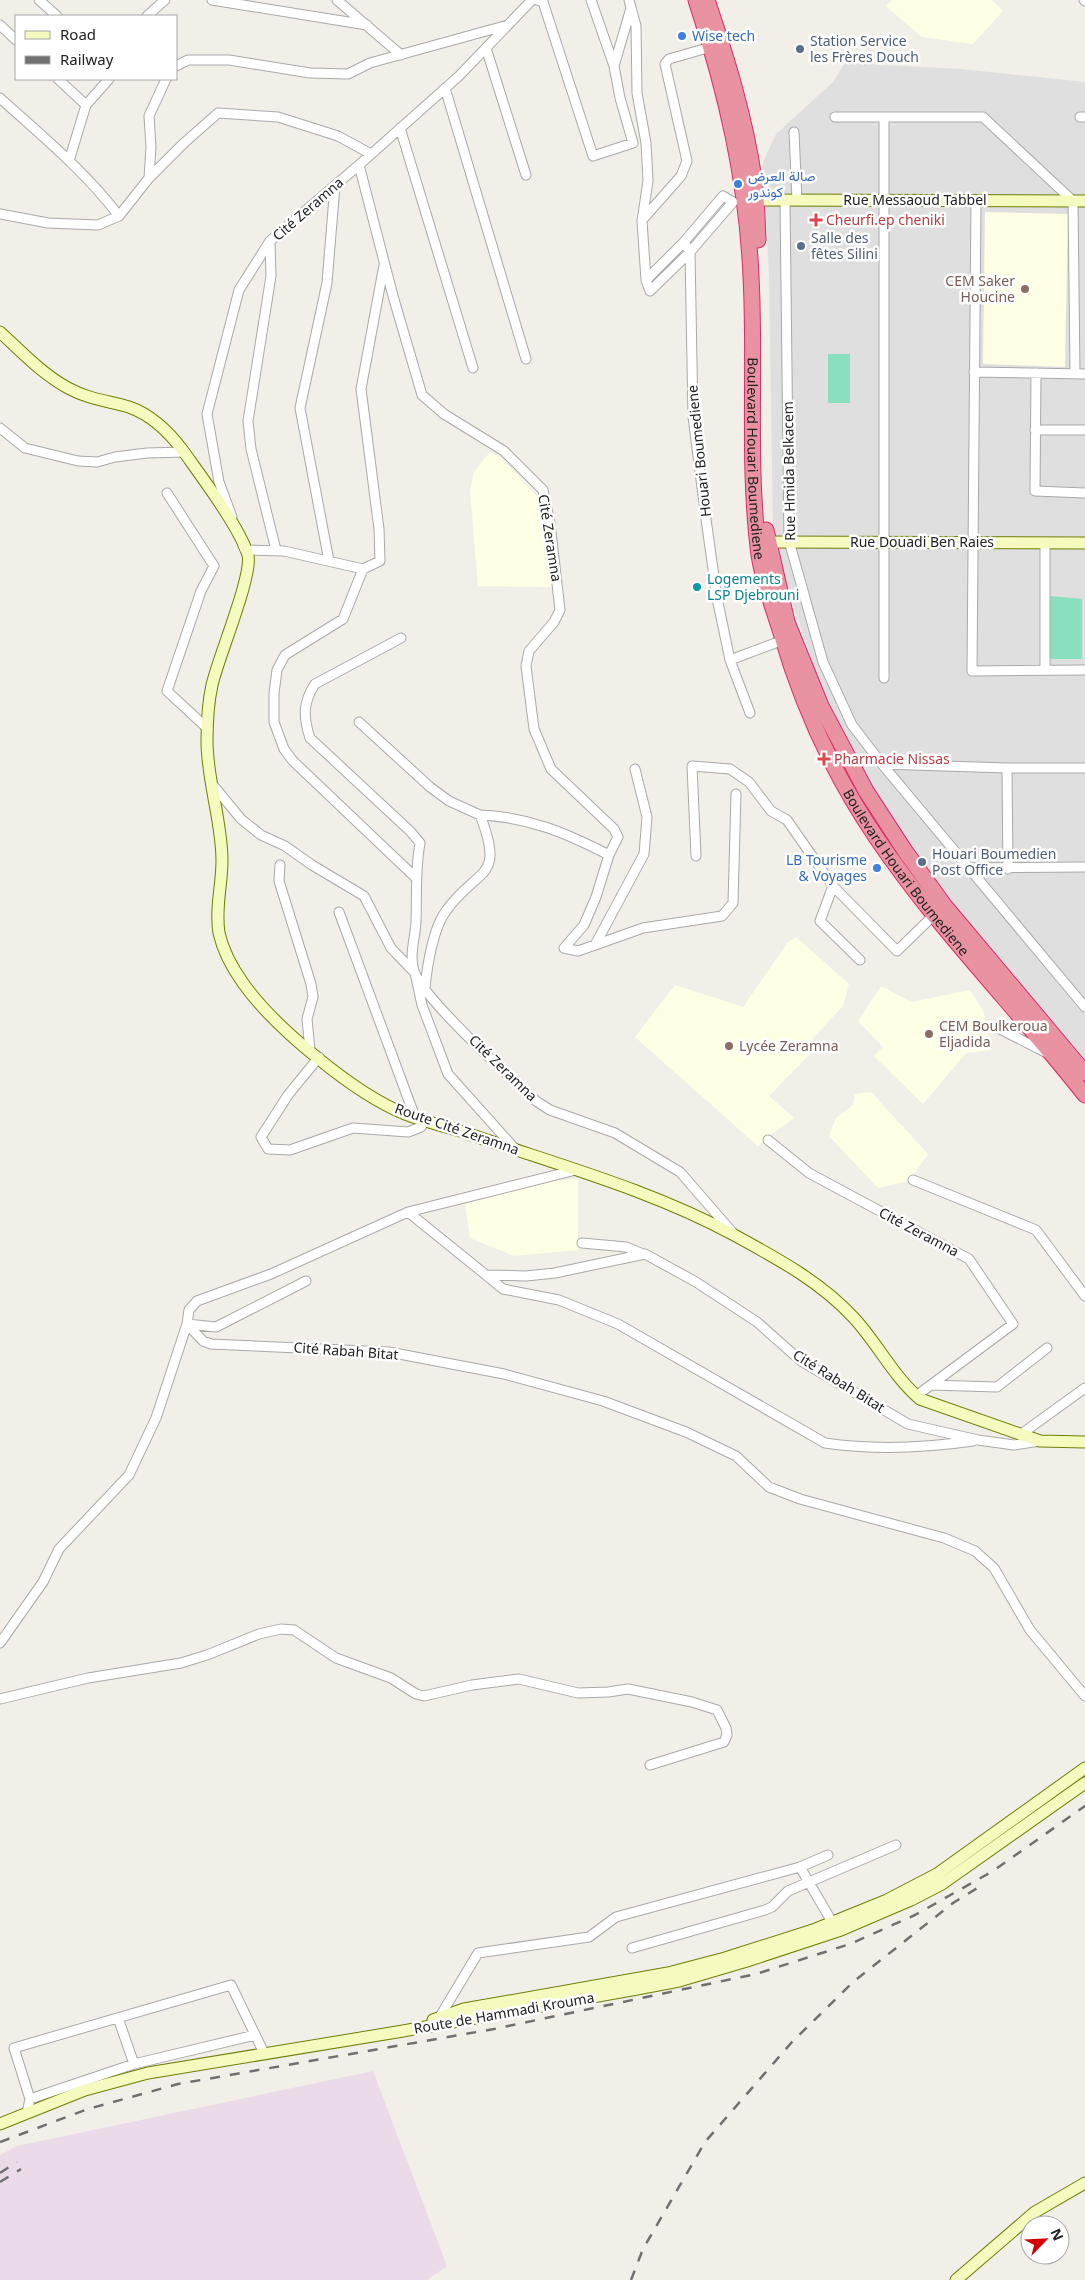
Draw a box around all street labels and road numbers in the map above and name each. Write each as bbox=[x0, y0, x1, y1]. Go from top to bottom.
street label: Cité Zeramna bbox=[268, 173, 347, 245]
street label: Rue Messaoud Tabbel bbox=[843, 190, 987, 209]
street label: Boulevard Houari Boumediene bbox=[743, 357, 770, 561]
street label: Houari Boumediene bbox=[682, 384, 715, 518]
street label: Rue Hmida Belkacem bbox=[778, 401, 799, 541]
street label: Cité Zeramna bbox=[534, 493, 567, 583]
street label: Rue Douadi Ben Raies bbox=[850, 532, 994, 551]
street label: Boulevard Houari Boumediene bbox=[839, 785, 974, 960]
street label: Cité Zeramna bbox=[465, 1030, 542, 1105]
street label: Route Cité Zeramna bbox=[392, 1098, 522, 1159]
street label: Cité Zeramna bbox=[876, 1203, 963, 1261]
street label: Cité Rabah Bitat bbox=[293, 1337, 399, 1364]
street label: Cité Rabah Bitat bbox=[790, 1345, 889, 1416]
street label: Route de Hammadi Krouma bbox=[412, 1987, 596, 2038]

